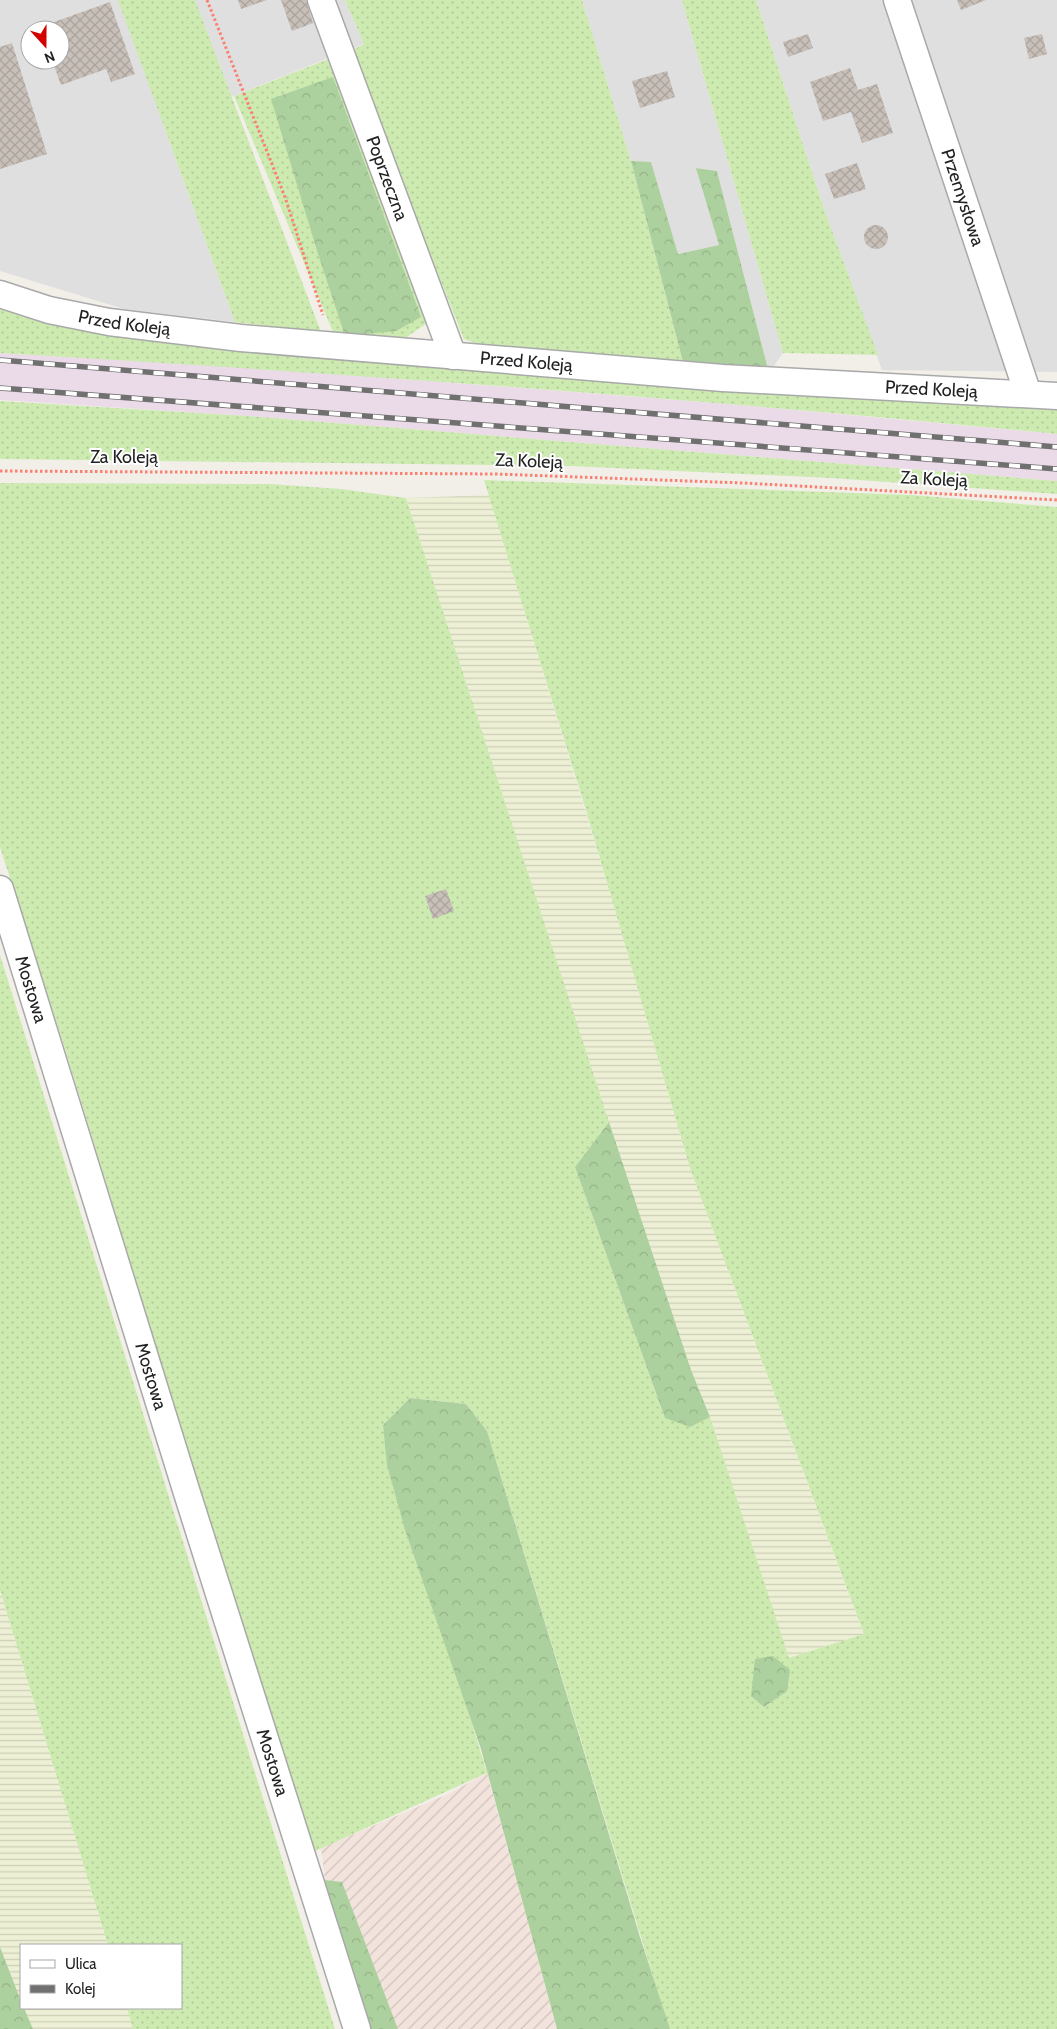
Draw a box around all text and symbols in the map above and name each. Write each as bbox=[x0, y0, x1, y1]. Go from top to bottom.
north arrow bbox=[20, 20, 70, 70]
text: N bbox=[42, 47, 58, 67]
street label: Poprzeczna bbox=[361, 133, 413, 224]
street label: Przemysłowa bbox=[936, 146, 989, 249]
street label: Przed Koleją bbox=[76, 305, 172, 340]
street label: Przed Koleją bbox=[479, 347, 574, 377]
street label: Przed Koleją bbox=[884, 376, 979, 403]
street label: Za Koleją bbox=[90, 446, 158, 468]
street label: Za Koleją bbox=[495, 449, 564, 473]
street label: Za Koleją bbox=[900, 466, 969, 492]
street label: Mostowa bbox=[10, 953, 52, 1026]
street label: Mostowa bbox=[130, 1340, 172, 1413]
street label: Mostowa bbox=[252, 1726, 294, 1799]
legend bbox=[20, 1944, 182, 2009]
text: Ulica bbox=[65, 1955, 97, 1973]
text: Kolej bbox=[65, 1980, 96, 1998]

